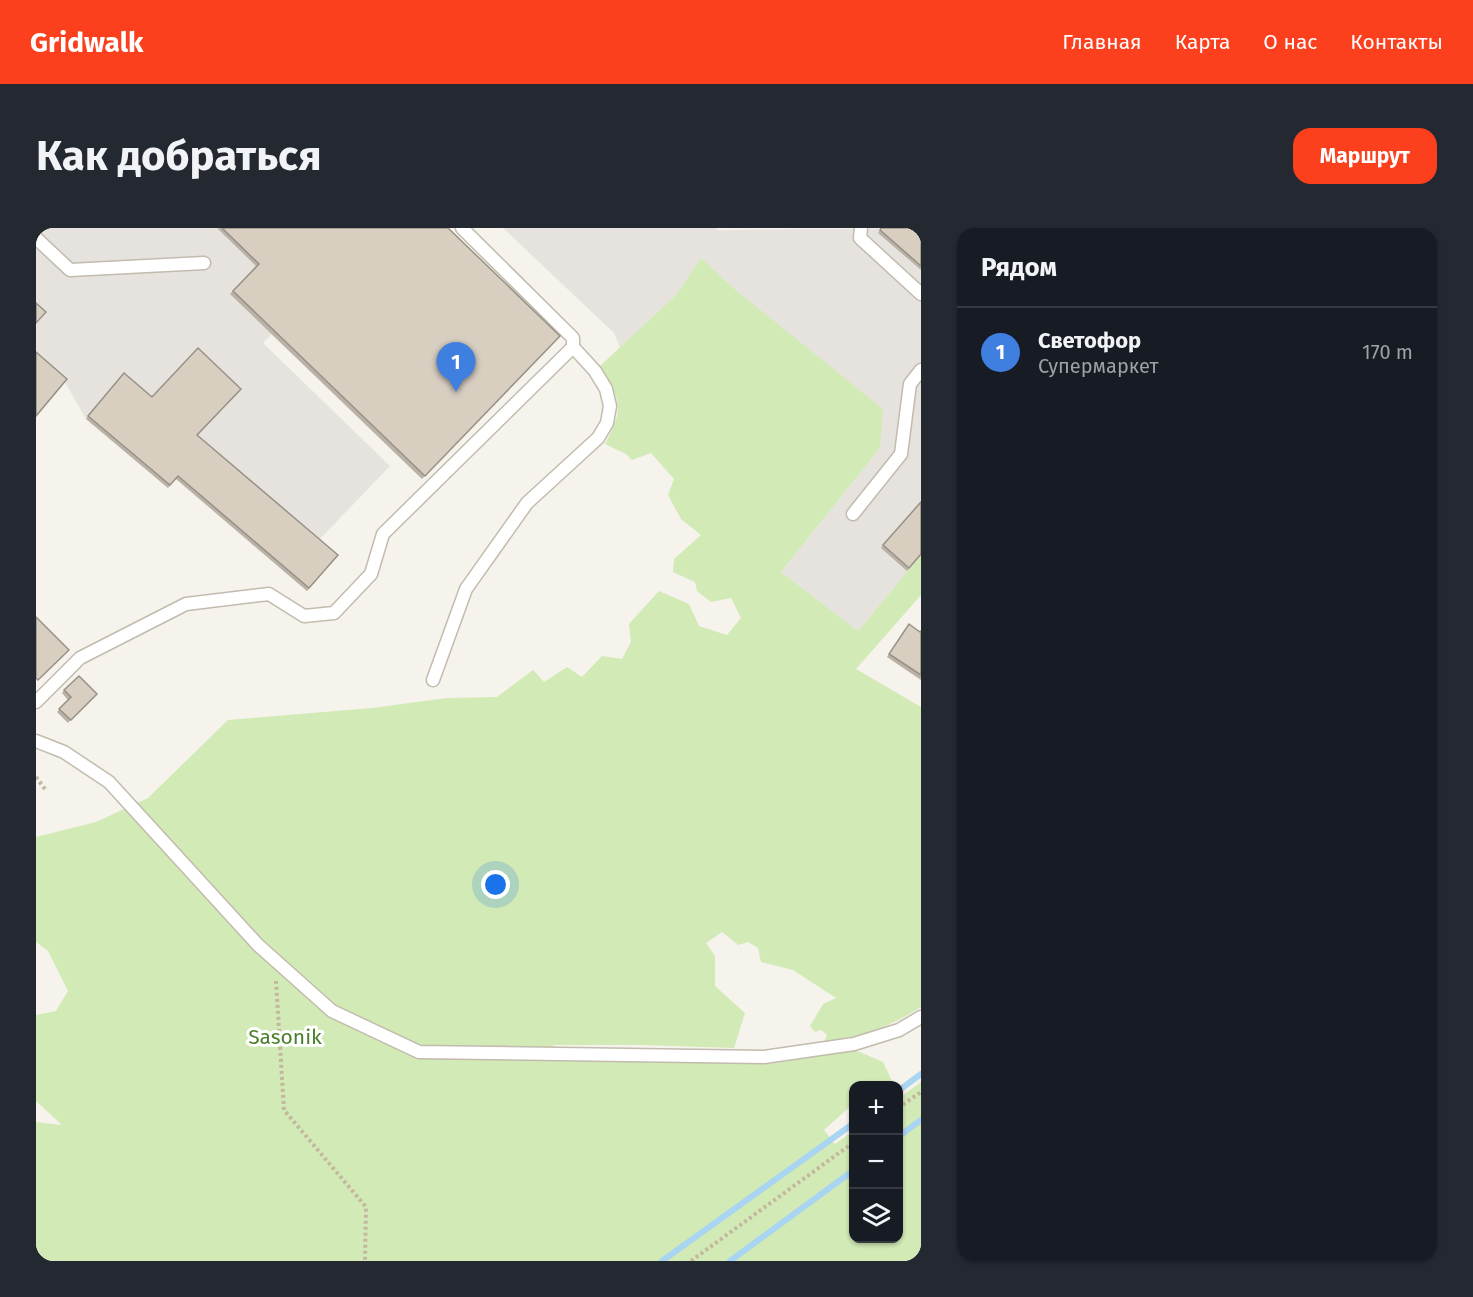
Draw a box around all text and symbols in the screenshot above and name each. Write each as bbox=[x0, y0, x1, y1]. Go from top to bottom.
text: Gridwalk bbox=[30, 26, 143, 59]
text: Главная bbox=[1062, 29, 1142, 55]
text: Карта bbox=[1175, 29, 1230, 55]
text: О нас bbox=[1263, 29, 1317, 55]
text: Контакты bbox=[1350, 29, 1443, 55]
button: Маршрут bbox=[1293, 128, 1437, 184]
text: Как добраться bbox=[36, 131, 322, 181]
text: Рядом bbox=[981, 252, 1057, 283]
text: Светофор bbox=[1038, 327, 1141, 354]
text: 1 bbox=[996, 340, 1005, 364]
text: 170 m bbox=[1362, 340, 1413, 364]
pin: 1 bbox=[436, 342, 476, 392]
text: Супермаркет bbox=[1038, 354, 1158, 378]
your location bbox=[481, 870, 510, 899]
park label: Sasonik bbox=[248, 1024, 322, 1050]
map controls bbox=[849, 1081, 903, 1243]
button: + bbox=[849, 1081, 903, 1135]
button: − bbox=[849, 1135, 903, 1189]
button: layers bbox=[849, 1189, 903, 1243]

